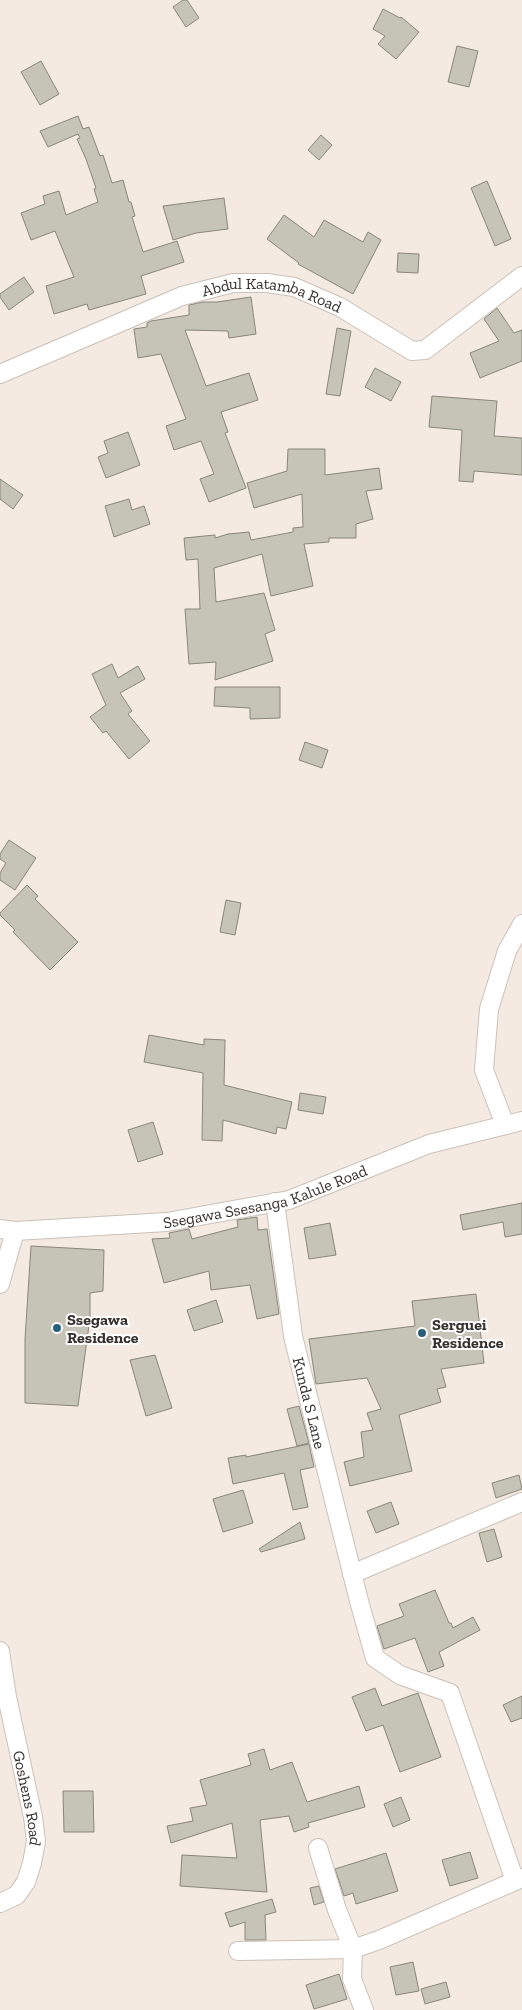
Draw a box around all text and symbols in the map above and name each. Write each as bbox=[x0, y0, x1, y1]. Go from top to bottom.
street label: Abdul Katamba Road bbox=[200, 274, 345, 316]
street label: Ssegawa Ssesanga Kalule Road bbox=[161, 1160, 370, 1232]
place label: Ssegawa Residence bbox=[67, 1310, 139, 1347]
place label: Serguei Residence bbox=[432, 1315, 504, 1352]
marker: Ssegawa Residence bbox=[51, 1322, 63, 1334]
marker: Serguei Residence bbox=[416, 1327, 428, 1339]
street label: Kunda S Lane bbox=[289, 1355, 330, 1451]
street label: Goshens Road bbox=[9, 1749, 46, 1848]

